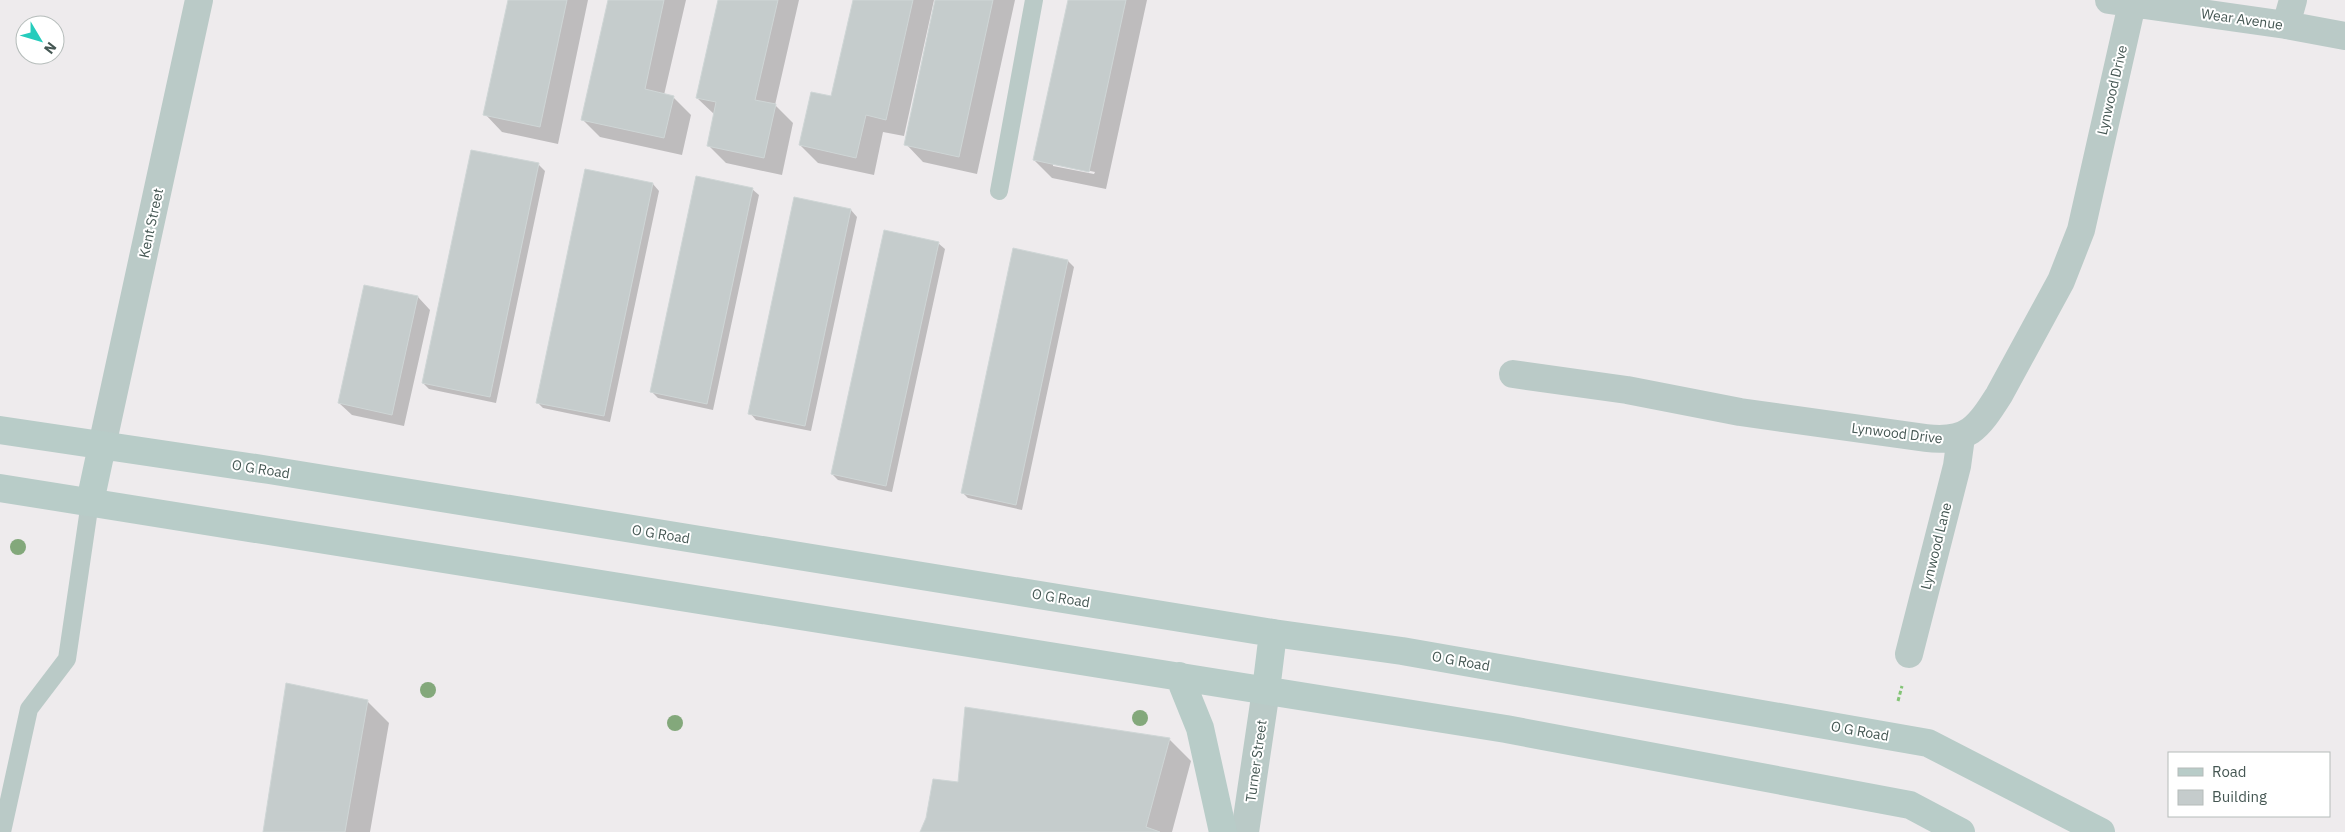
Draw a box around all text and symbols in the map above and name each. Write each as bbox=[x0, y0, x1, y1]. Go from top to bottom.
street label: Wear Avenue bbox=[2200, 4, 2284, 34]
north arrow bbox=[15, 15, 65, 65]
text: N bbox=[40, 38, 60, 58]
street label: Lynwood Drive bbox=[2093, 43, 2131, 137]
street label: Kent Street bbox=[135, 186, 167, 259]
street label: Lynwood Drive bbox=[1850, 418, 1944, 448]
street label: O G Road bbox=[231, 456, 291, 482]
street label: Lynwood Lane bbox=[1916, 500, 1956, 591]
street label: O G Road bbox=[631, 521, 691, 547]
street label: O G Road bbox=[1031, 585, 1091, 611]
street label: O G Road bbox=[1431, 647, 1491, 675]
street label: O G Road bbox=[1830, 717, 1890, 745]
street label: Turner Street bbox=[1241, 719, 1271, 803]
legend bbox=[2168, 752, 2330, 817]
text: Road bbox=[2212, 762, 2247, 781]
text: Building bbox=[2212, 787, 2267, 806]

